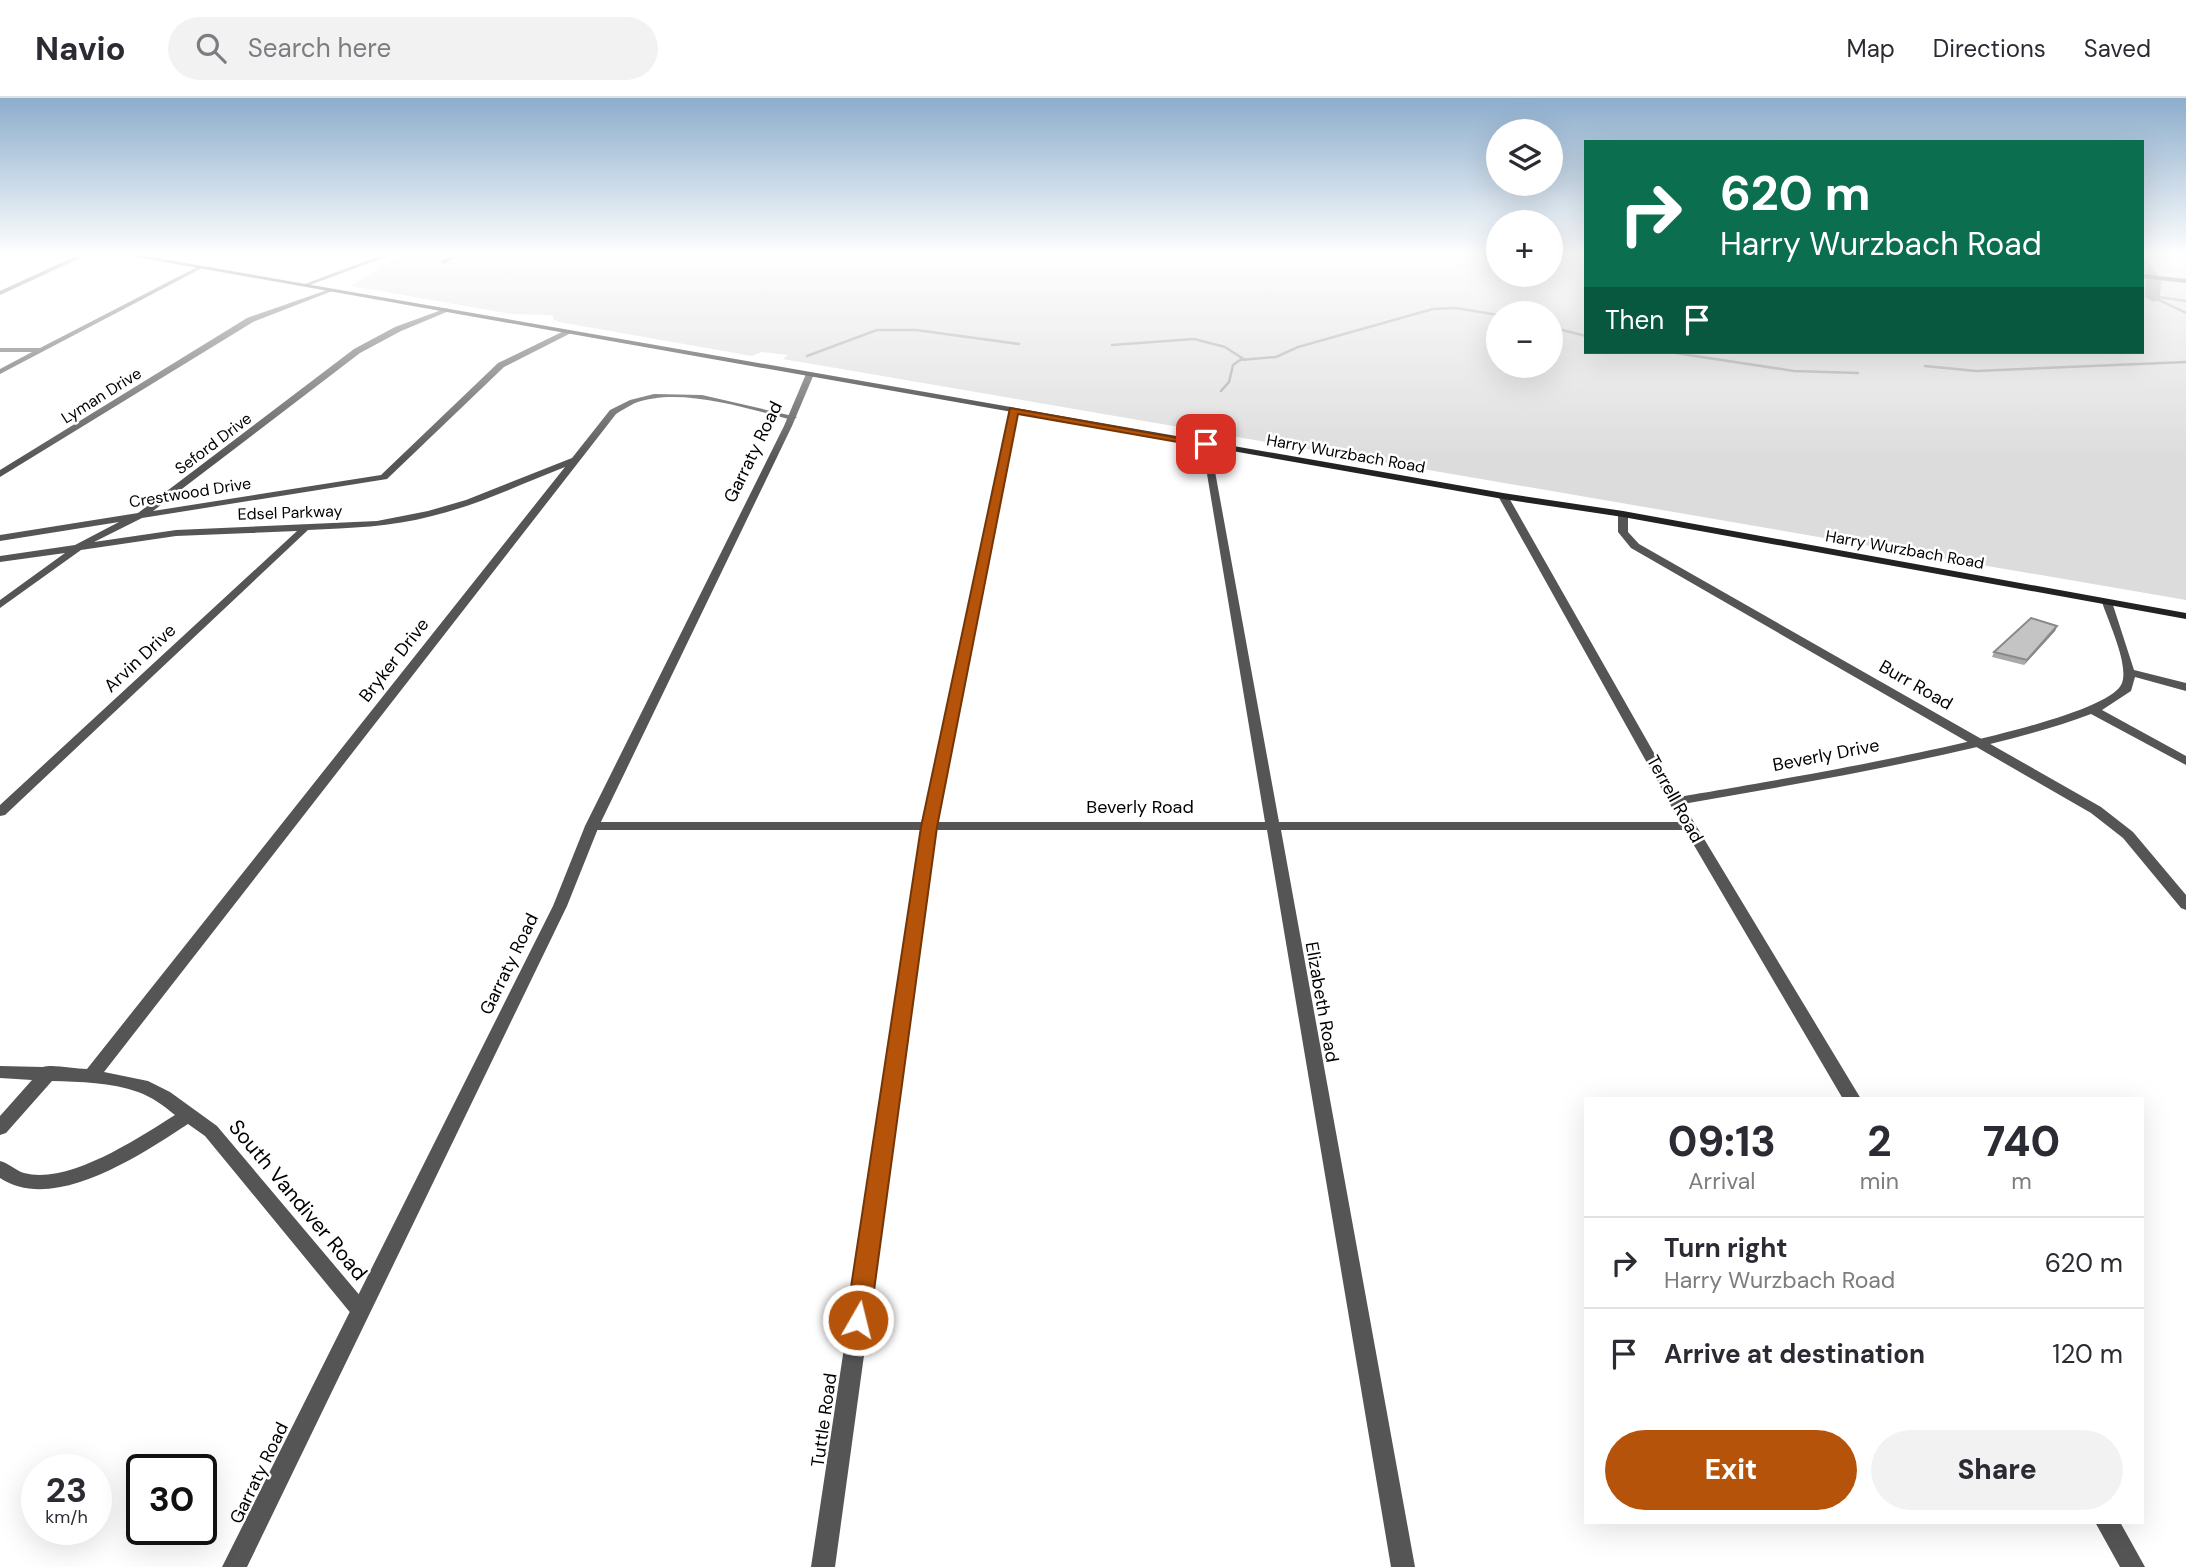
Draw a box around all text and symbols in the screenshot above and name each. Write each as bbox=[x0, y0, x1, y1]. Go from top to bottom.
search box bbox=[168, 17, 658, 80]
text: Navio bbox=[35, 27, 126, 70]
icon: search bbox=[192, 29, 230, 67]
text: Search here bbox=[248, 31, 391, 65]
text: Map bbox=[1847, 33, 1895, 64]
text: Directions bbox=[1933, 33, 2046, 64]
text: Saved bbox=[2084, 33, 2151, 64]
map controls bbox=[1486, 119, 1563, 378]
button: layers bbox=[1486, 119, 1563, 196]
text: 620 m bbox=[1720, 161, 1871, 225]
icon: right bbox=[1605, 168, 1696, 259]
button: + bbox=[1486, 210, 1563, 287]
text: Harry Wurzbach Road bbox=[1720, 223, 2042, 265]
button: − bbox=[1486, 301, 1563, 378]
icon: arrive bbox=[1678, 301, 1716, 339]
text: Then bbox=[1605, 303, 1664, 337]
street label: Lyman Drive bbox=[57, 363, 145, 428]
street label: Garraty Road bbox=[718, 397, 788, 507]
street label: Seford Drive bbox=[171, 408, 256, 479]
pin bbox=[1176, 414, 1236, 474]
icon: arrive bbox=[1187, 425, 1225, 463]
street label: Harry Wurzbach Road bbox=[1265, 429, 1427, 478]
street label: Crestwood Drive bbox=[128, 472, 253, 512]
street label: Edsel Parkway bbox=[237, 500, 343, 525]
street label: Harry Wurzbach Road bbox=[1824, 525, 1986, 574]
street label: Bryker Drive bbox=[354, 613, 434, 707]
street label: Arvin Drive bbox=[99, 618, 181, 698]
street label: Burr Road bbox=[1875, 654, 1957, 716]
street label: Beverly Drive bbox=[1771, 733, 1881, 777]
street label: Terrell Road bbox=[1641, 751, 1709, 847]
street label: Beverly Road bbox=[1086, 795, 1194, 819]
street label: Garraty Road bbox=[474, 909, 544, 1019]
street label: Elizabeth Road bbox=[1300, 940, 1344, 1064]
street label: South Vandiver Road bbox=[222, 1114, 374, 1286]
text: 09:13 bbox=[1668, 1114, 1776, 1169]
text: 2 bbox=[1867, 1114, 1891, 1169]
text: 740 bbox=[1983, 1114, 2060, 1169]
text: Arrival bbox=[1688, 1166, 1755, 1196]
text: min bbox=[1860, 1166, 1899, 1196]
text: m bbox=[2011, 1166, 2032, 1196]
text: Turn right bbox=[1664, 1231, 1788, 1265]
icon: right bbox=[1605, 1244, 1643, 1282]
text: 620 m bbox=[2045, 1246, 2123, 1280]
text: Harry Wurzbach Road bbox=[1664, 1265, 1895, 1295]
position arrow bbox=[821, 1283, 895, 1357]
icon: arrive bbox=[1605, 1335, 1643, 1373]
text: Arrive at destination bbox=[1664, 1337, 1925, 1371]
text: 120 m bbox=[2052, 1337, 2123, 1371]
street label: Tuttle Road bbox=[806, 1372, 842, 1468]
street label: Garraty Road bbox=[224, 1418, 294, 1528]
button: Exit bbox=[1605, 1430, 1857, 1510]
button: Share bbox=[1871, 1430, 2123, 1510]
speed limit sign: 30 bbox=[126, 1454, 217, 1545]
text: 23 bbox=[46, 1467, 87, 1513]
text: km/h bbox=[45, 1505, 88, 1529]

